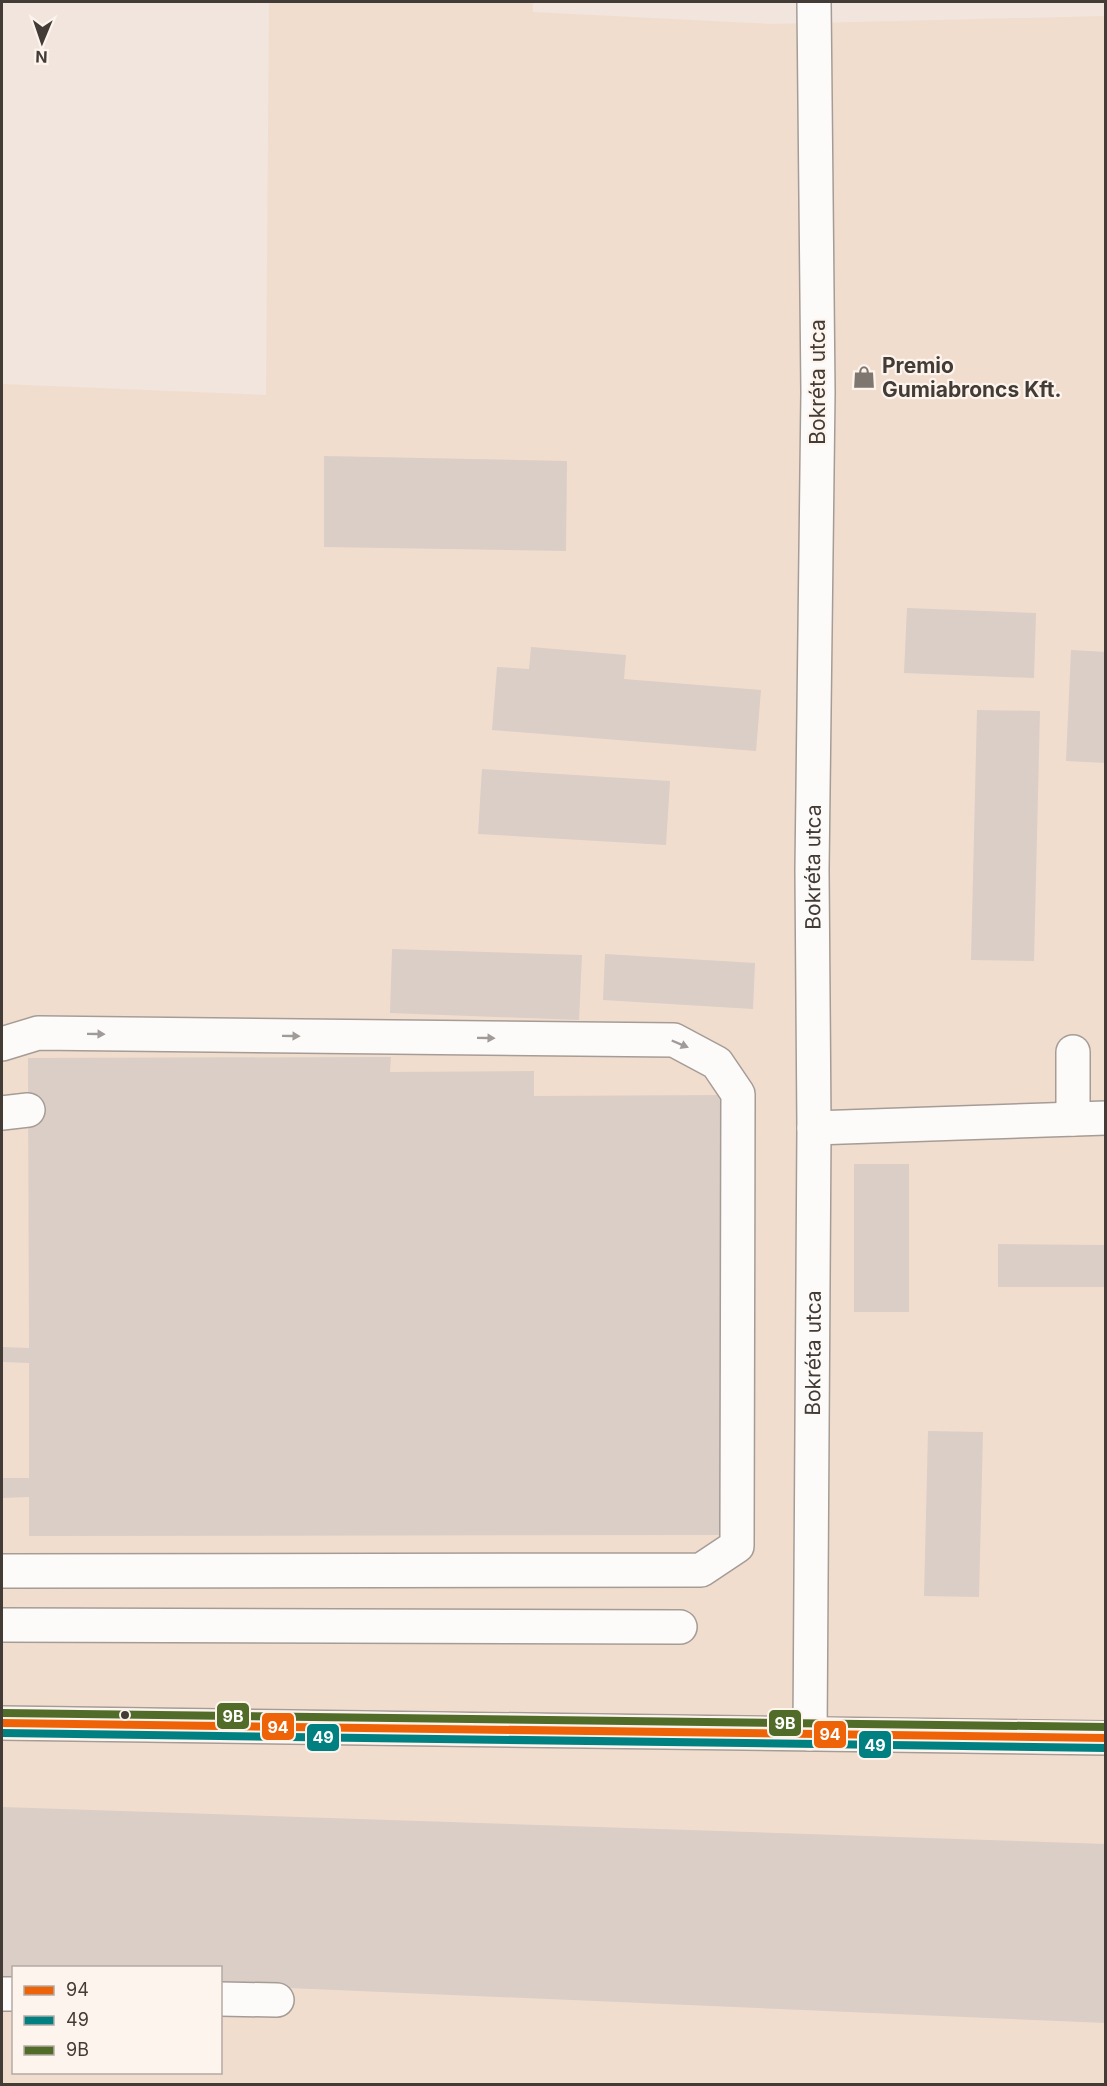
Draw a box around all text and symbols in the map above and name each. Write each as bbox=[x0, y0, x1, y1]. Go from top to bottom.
north arrow bbox=[12, 12, 72, 72]
text: N bbox=[35, 47, 48, 67]
street label: Bokréta utca bbox=[805, 319, 830, 445]
place label: Premio Gumiabroncs Kft. bbox=[882, 353, 1062, 402]
shop icon: Premio Gumiabroncs Kft. bbox=[851, 364, 877, 390]
street label: Bokréta utca bbox=[799, 804, 825, 930]
one-way arrow bbox=[87, 1029, 106, 1039]
one-way arrow bbox=[282, 1031, 301, 1041]
one-way arrow bbox=[476, 1033, 495, 1043]
one-way arrow bbox=[671, 1040, 689, 1049]
street label: Bokréta utca bbox=[800, 1290, 825, 1416]
line badge: 9B bbox=[216, 1702, 250, 1730]
text: 9B bbox=[223, 1706, 243, 1726]
unlabelled marker bbox=[119, 1709, 131, 1721]
line badge: 9B bbox=[768, 1709, 802, 1737]
line badge: 94 bbox=[261, 1712, 295, 1741]
text: 9B bbox=[775, 1713, 795, 1733]
text: 94 bbox=[267, 1717, 289, 1737]
line badge: 94 bbox=[813, 1720, 847, 1749]
line badge: 49 bbox=[306, 1723, 340, 1752]
text: 94 bbox=[819, 1724, 841, 1744]
text: 49 bbox=[312, 1727, 334, 1747]
line badge: 49 bbox=[858, 1730, 892, 1759]
text: 49 bbox=[864, 1735, 886, 1755]
legend bbox=[12, 1966, 222, 2074]
text: 94 bbox=[66, 1979, 89, 2000]
text: 49 bbox=[66, 2009, 89, 2030]
text: 9B bbox=[66, 2039, 89, 2060]

